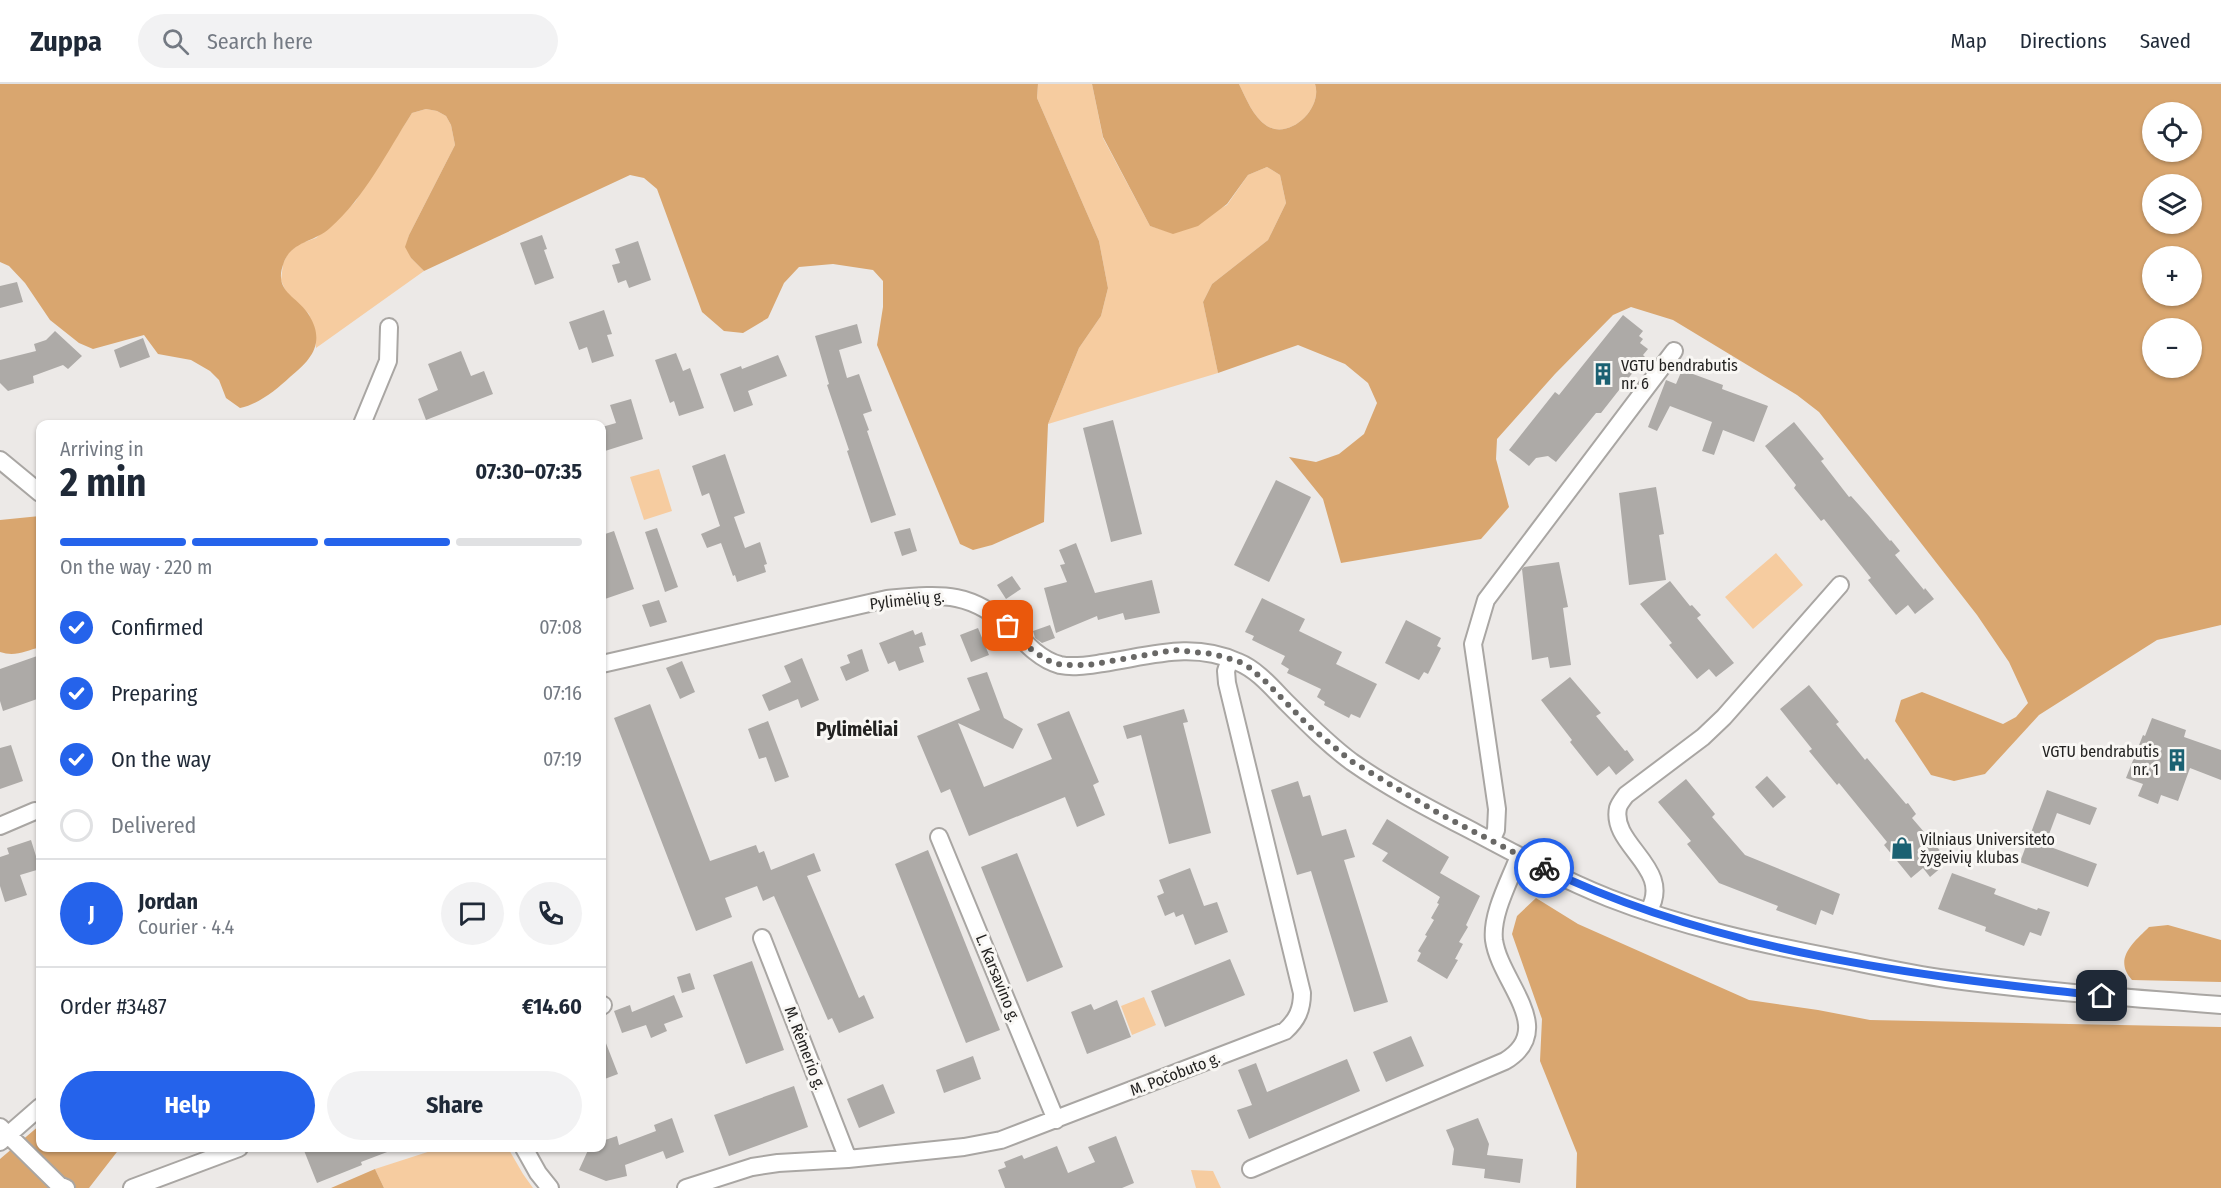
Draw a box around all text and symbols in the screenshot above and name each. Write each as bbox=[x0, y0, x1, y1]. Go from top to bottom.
search box bbox=[138, 14, 558, 68]
text: Zuppa bbox=[30, 25, 102, 58]
icon: search bbox=[159, 25, 192, 58]
text: Search here bbox=[207, 28, 313, 55]
text: Map bbox=[1950, 28, 1987, 54]
text: Directions bbox=[2020, 28, 2107, 54]
text: Saved bbox=[2140, 28, 2191, 54]
map controls bbox=[2142, 102, 2202, 378]
button: locate bbox=[2142, 102, 2202, 162]
button: layers bbox=[2142, 174, 2202, 234]
button: + bbox=[2142, 246, 2202, 306]
button: − bbox=[2142, 318, 2202, 378]
place label: VGTU bendrabutis nr. 6 bbox=[1621, 356, 1738, 393]
building icon: VGTU bendrabutis nr. 6 bbox=[1590, 361, 1616, 387]
text: Arriving in bbox=[60, 437, 144, 461]
text: 07:30–07:35 bbox=[475, 458, 582, 485]
text: 2 min bbox=[60, 460, 146, 506]
text: On the way · 220 m bbox=[60, 555, 213, 579]
street label: Pylimėlių g. bbox=[869, 587, 945, 613]
pin bbox=[982, 600, 1033, 651]
icon: bag bbox=[991, 609, 1024, 642]
icon: check bbox=[60, 611, 93, 644]
text: Confirmed bbox=[111, 614, 204, 641]
text: 07:08 bbox=[539, 615, 582, 639]
icon: check bbox=[60, 677, 93, 710]
text: Preparing bbox=[111, 680, 197, 707]
text: 07:16 bbox=[543, 681, 582, 705]
district label: Pylimėliai bbox=[816, 717, 898, 741]
place label: VGTU bendrabutis nr. 1 bbox=[2042, 742, 2159, 779]
icon: check bbox=[60, 743, 93, 776]
text: On the way bbox=[111, 746, 211, 773]
text: 07:19 bbox=[543, 747, 582, 771]
building icon: VGTU bendrabutis nr. 1 bbox=[2164, 747, 2190, 773]
text: Delivered bbox=[111, 812, 196, 839]
place label: Vilniaus Universiteto žygeivių klubas bbox=[1920, 830, 2055, 867]
shop icon: Vilniaus Universiteto žygeivių klubas bbox=[1889, 835, 1915, 861]
courier bbox=[1514, 838, 1574, 898]
icon: bike bbox=[1528, 852, 1561, 885]
button: chat bbox=[441, 882, 504, 945]
button: phone bbox=[519, 882, 582, 945]
text: Jordan bbox=[138, 888, 198, 915]
text: J bbox=[88, 900, 95, 927]
text: Courier · 4.4 bbox=[138, 915, 234, 939]
street label: L. Karsavino g. bbox=[972, 931, 1024, 1025]
pin bbox=[2076, 970, 2127, 1021]
icon: home bbox=[2085, 979, 2118, 1012]
text: Order #3487 bbox=[60, 993, 167, 1020]
text: €14.60 bbox=[522, 993, 582, 1020]
street label: M. Rėmerio g. bbox=[780, 1004, 830, 1092]
street label: M. Počobuto g. bbox=[1127, 1048, 1223, 1100]
button: Help bbox=[60, 1071, 315, 1140]
button: Share bbox=[327, 1071, 582, 1140]

